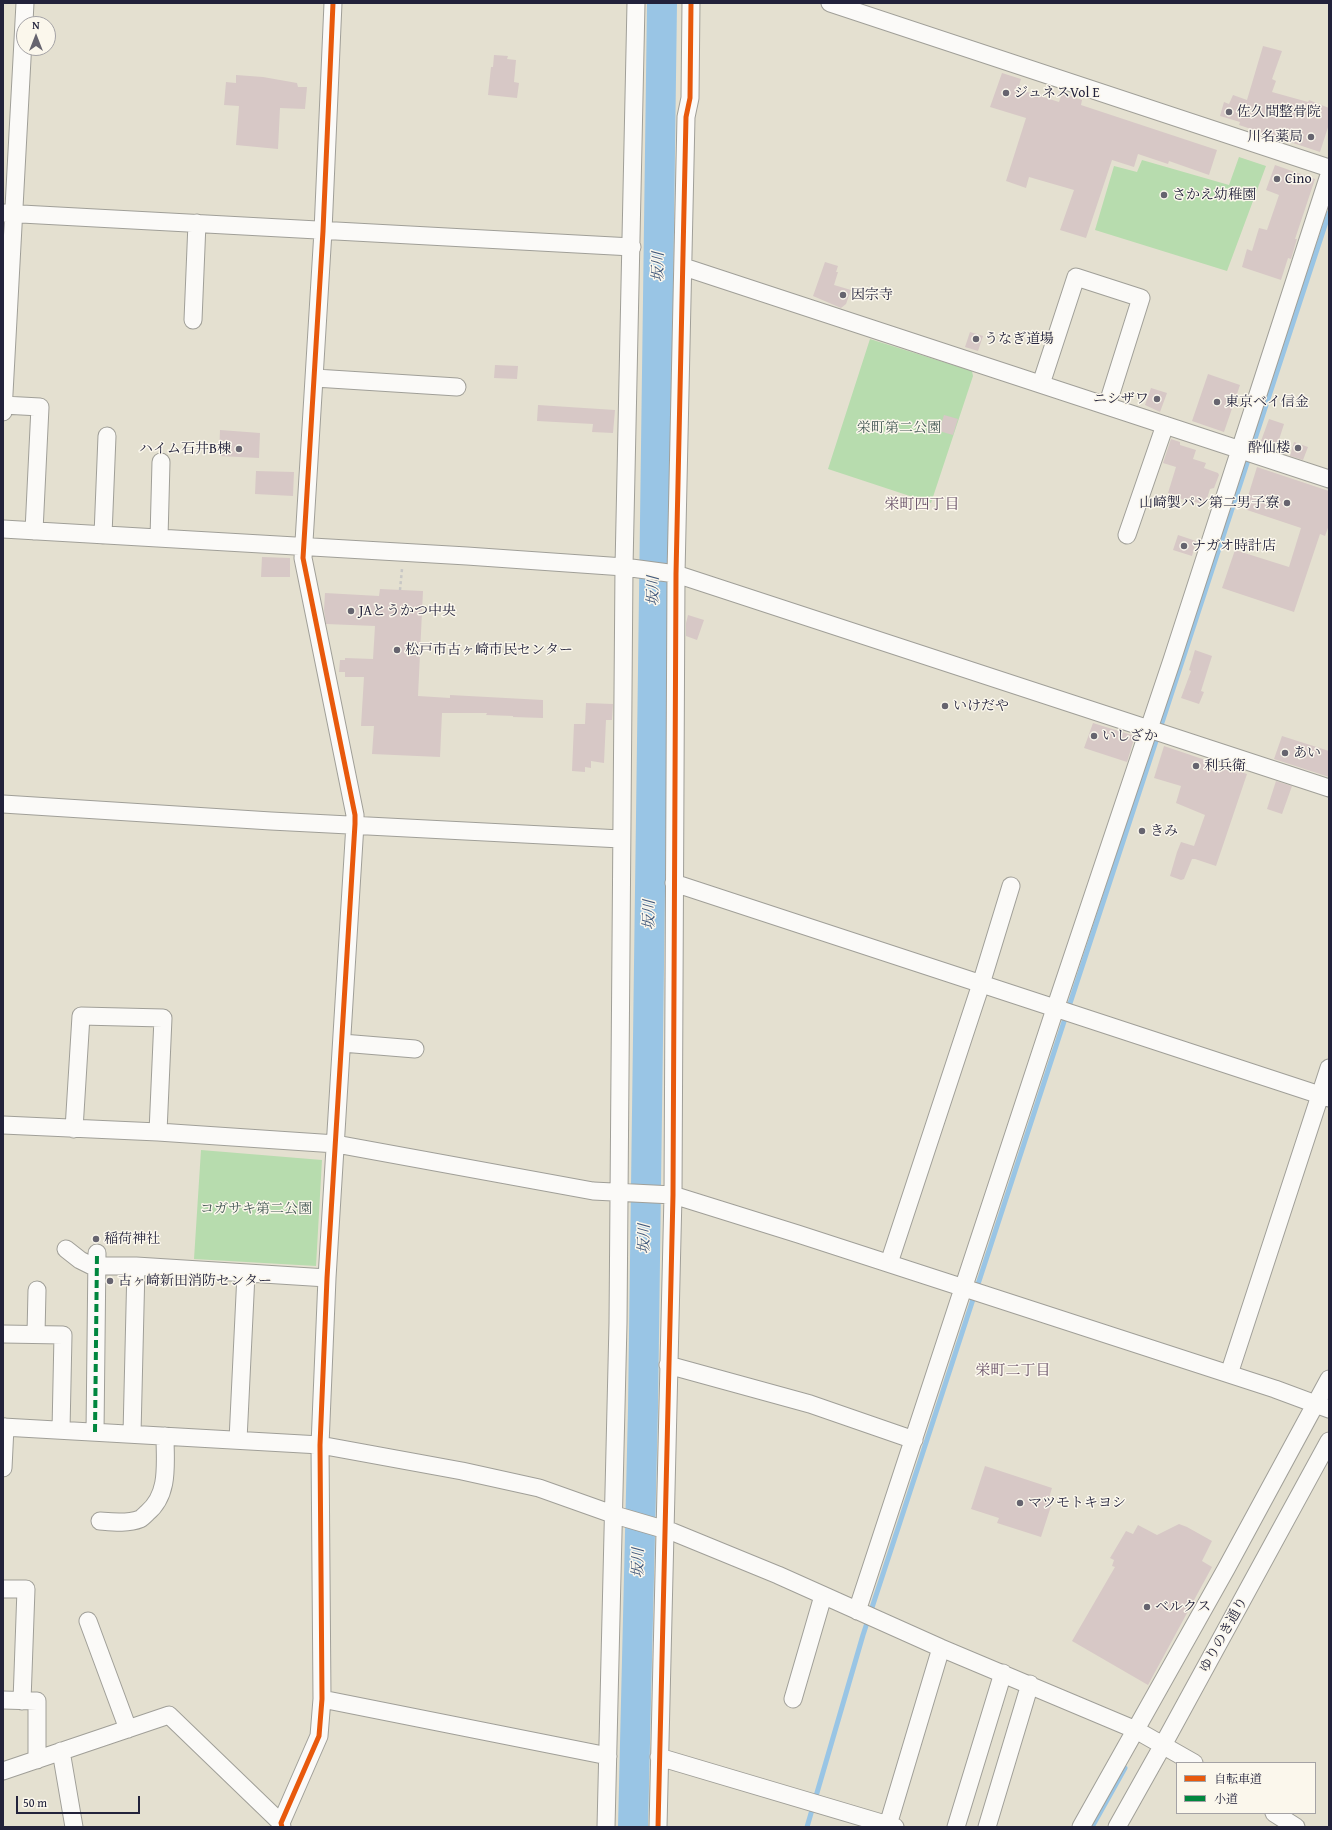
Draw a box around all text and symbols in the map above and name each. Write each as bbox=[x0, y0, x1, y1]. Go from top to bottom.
north arrow bbox=[16, 16, 56, 56]
text: N bbox=[32, 17, 40, 33]
place label: ジュネスVol E bbox=[1014, 85, 1100, 101]
marker: ジュネスVol E bbox=[1001, 88, 1011, 98]
place label: 佐久間整骨院 bbox=[1237, 104, 1321, 120]
marker: 佐久間整骨院 bbox=[1224, 107, 1234, 117]
place label: 川名薬局 bbox=[1247, 129, 1303, 145]
marker: 川名薬局 bbox=[1306, 132, 1316, 142]
place label: Cino bbox=[1285, 171, 1312, 187]
marker: Cino bbox=[1272, 174, 1282, 184]
place label: さかえ幼稚園 bbox=[1172, 187, 1256, 203]
marker: さかえ幼稚園 bbox=[1159, 190, 1169, 200]
water label: 坂川 bbox=[650, 252, 668, 282]
place label: 因宗寺 bbox=[851, 287, 893, 303]
marker: 因宗寺 bbox=[838, 290, 848, 300]
place label: うなぎ道場 bbox=[984, 331, 1054, 347]
marker: うなぎ道場 bbox=[971, 334, 981, 344]
place label: ニシザワ bbox=[1093, 391, 1149, 407]
marker: ニシザワ bbox=[1152, 394, 1162, 404]
place label: 東京ベイ信金 bbox=[1225, 394, 1309, 410]
marker: 東京ベイ信金 bbox=[1212, 397, 1222, 407]
park label: 栄町第二公園 bbox=[857, 420, 941, 436]
place label: 酔仙楼 bbox=[1248, 440, 1290, 456]
place label: ハイム石井B棟 bbox=[139, 441, 231, 457]
marker: 酔仙楼 bbox=[1293, 443, 1303, 453]
marker: ハイム石井B棟 bbox=[234, 444, 244, 454]
place label: 山崎製パン第二男子寮 bbox=[1139, 495, 1279, 511]
district label: 栄町四丁目 bbox=[885, 496, 959, 514]
marker: 山崎製パン第二男子寮 bbox=[1282, 498, 1292, 508]
place label: ナガオ時計店 bbox=[1192, 538, 1276, 554]
marker: ナガオ時計店 bbox=[1179, 541, 1189, 551]
water label: 坂川 bbox=[645, 576, 663, 606]
place label: JAとうかつ中央 bbox=[359, 603, 456, 619]
marker: JAとうかつ中央 bbox=[346, 606, 356, 616]
place label: 松戸市古ヶ崎市民センター bbox=[405, 642, 573, 658]
marker: 松戸市古ヶ崎市民センター bbox=[392, 645, 402, 655]
place label: いけだや bbox=[953, 698, 1009, 714]
marker: いけだや bbox=[940, 701, 950, 711]
place label: いしざか bbox=[1102, 728, 1158, 744]
marker: いしざか bbox=[1089, 731, 1099, 741]
place label: あい bbox=[1293, 745, 1321, 761]
marker: あい bbox=[1280, 748, 1290, 758]
place label: 利兵衛 bbox=[1204, 758, 1246, 774]
marker: 利兵衛 bbox=[1191, 761, 1201, 771]
place label: きみ bbox=[1150, 823, 1178, 839]
marker: きみ bbox=[1137, 826, 1147, 836]
water label: 坂川 bbox=[641, 900, 659, 930]
park label: コガサキ第二公園 bbox=[200, 1201, 312, 1217]
water label: 坂川 bbox=[636, 1224, 654, 1254]
place label: 稲荷神社 bbox=[104, 1231, 160, 1247]
marker: 稲荷神社 bbox=[91, 1234, 101, 1244]
place label: 古ヶ崎新田消防センター bbox=[118, 1273, 272, 1289]
marker: 古ヶ崎新田消防センター bbox=[105, 1276, 115, 1286]
district label: 栄町二丁目 bbox=[976, 1362, 1050, 1380]
place label: マツモトキヨシ bbox=[1028, 1495, 1126, 1511]
marker: マツモトキヨシ bbox=[1015, 1498, 1025, 1508]
water label: 坂川 bbox=[630, 1548, 648, 1578]
street label: ゆりのき通り bbox=[1196, 1594, 1252, 1676]
place label: ベルクス bbox=[1155, 1599, 1211, 1615]
marker: ベルクス bbox=[1142, 1602, 1152, 1612]
legend bbox=[1176, 1762, 1316, 1814]
text: 自転車道 bbox=[1214, 1770, 1262, 1787]
scale bar bbox=[18, 1788, 142, 1814]
text: 小道 bbox=[1214, 1790, 1238, 1807]
text: 50 m bbox=[23, 1794, 47, 1811]

